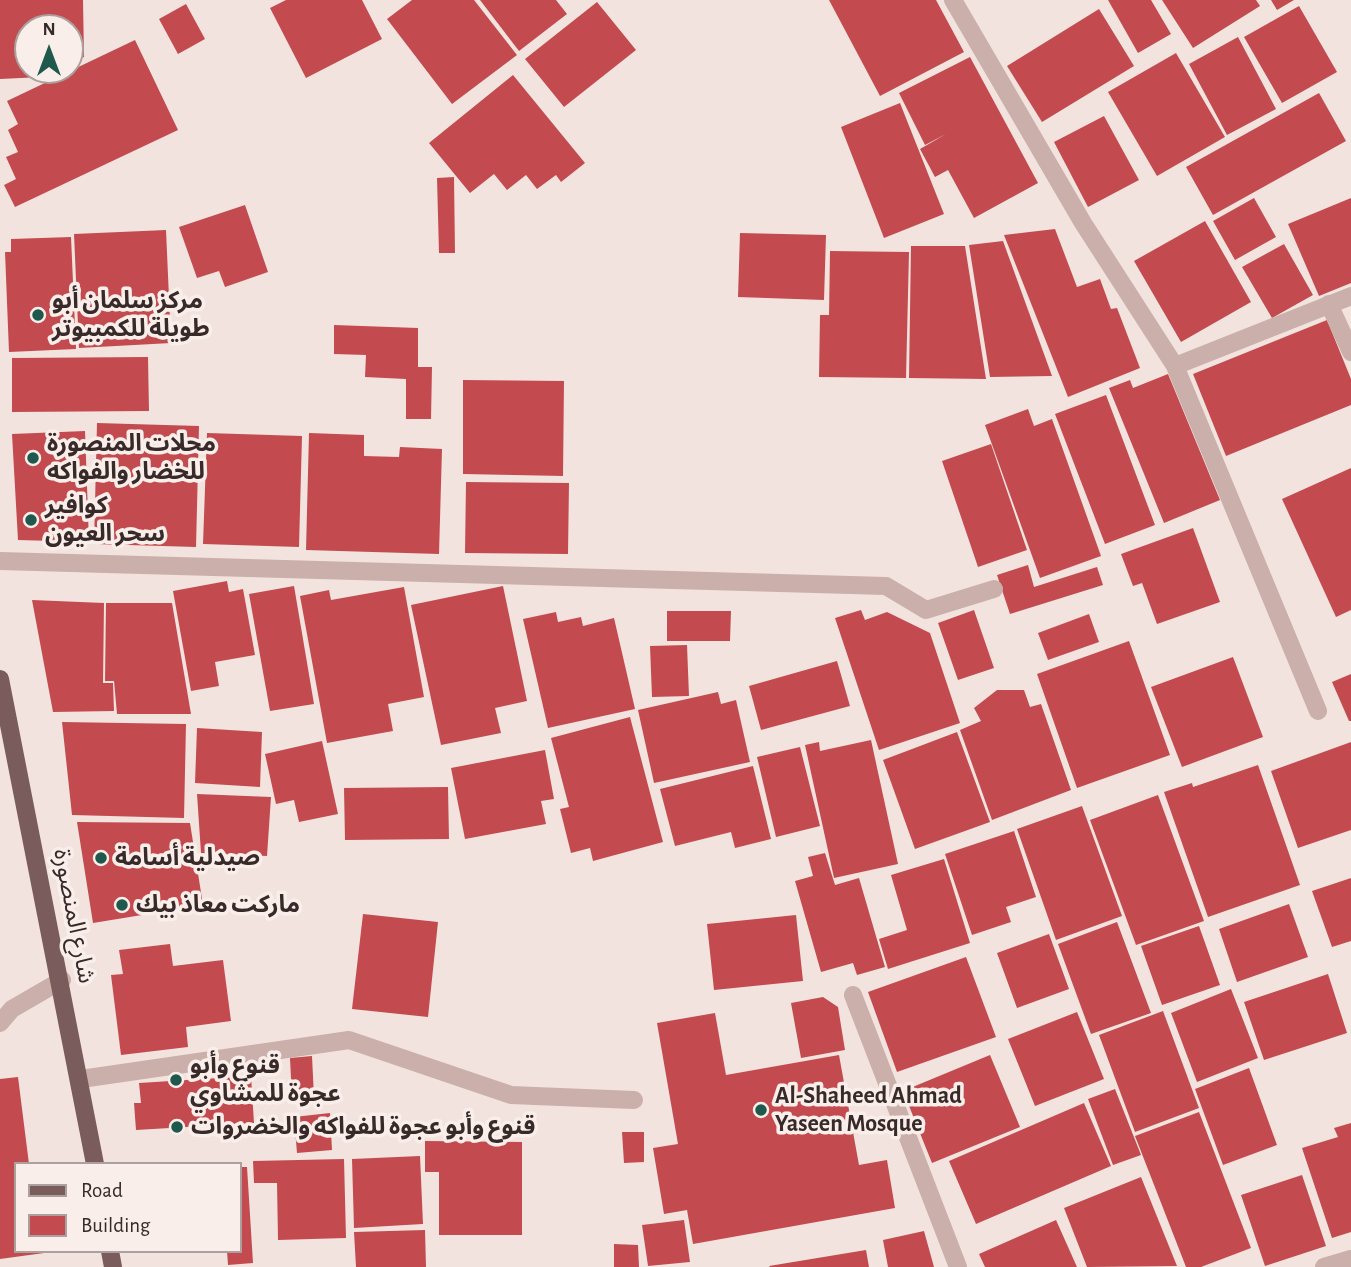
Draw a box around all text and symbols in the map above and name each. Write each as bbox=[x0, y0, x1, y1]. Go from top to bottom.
north arrow bbox=[14, 14, 84, 84]
text: N bbox=[42, 20, 56, 39]
place label: مركز سلمان أبو طويلة للكمبيوتر bbox=[52, 287, 210, 343]
marker: مركز سلمان أبو طويلة للكمبيوتر bbox=[30, 307, 46, 323]
place label: محلات المنصورة للخضار والفواكه bbox=[47, 430, 216, 486]
marker: محلات المنصورة للخضار والفواكه bbox=[25, 450, 41, 466]
place label: كوافير سحر العيون bbox=[45, 492, 165, 548]
marker: كوافير سحر العيون bbox=[23, 512, 39, 528]
place label: صيدلية أسامة bbox=[115, 844, 260, 872]
street label: شارع المنصورة bbox=[47, 846, 101, 986]
marker: صيدلية أسامة bbox=[93, 850, 109, 866]
place label: ماركت معاذ بيك bbox=[136, 891, 300, 919]
marker: ماركت معاذ بيك bbox=[114, 897, 130, 913]
place label: قنوع وأبو عجوة للمشاوي bbox=[190, 1052, 341, 1108]
marker: قنوع وأبو عجوة للمشاوي bbox=[168, 1072, 184, 1088]
place label: Al-Shaheed Ahmad Yaseen Mosque bbox=[775, 1082, 962, 1138]
marker: Al-Shaheed Ahmad Yaseen Mosque bbox=[753, 1102, 769, 1118]
place label: قنوع وأبو عجوة للفواكه والخضروات bbox=[191, 1113, 535, 1141]
marker: قنوع وأبو عجوة للفواكه والخضروات bbox=[169, 1119, 185, 1135]
legend bbox=[14, 1162, 242, 1253]
text: Road bbox=[81, 1180, 123, 1201]
text: Building bbox=[81, 1215, 150, 1236]

